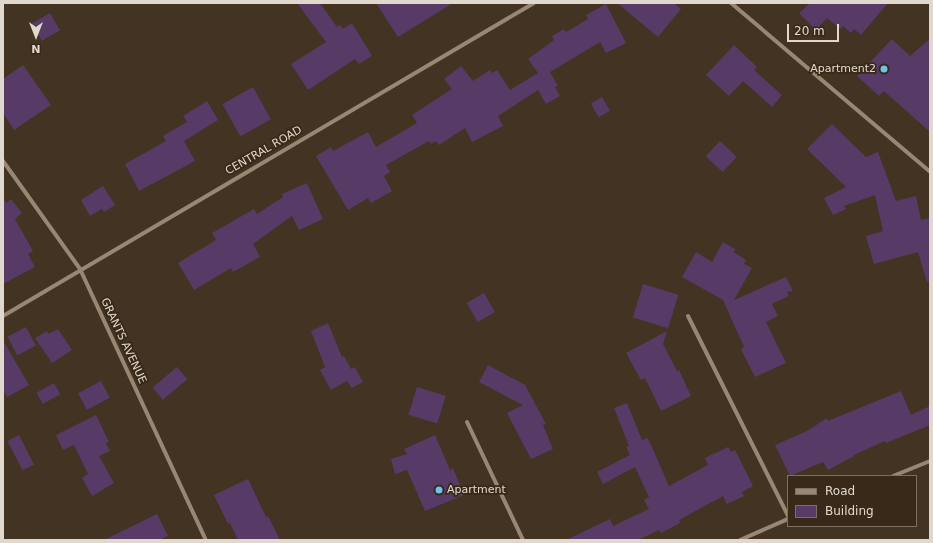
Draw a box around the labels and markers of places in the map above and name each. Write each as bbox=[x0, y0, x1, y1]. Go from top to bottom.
place label: Apartment2 bbox=[810, 62, 876, 76]
marker: Apartment2 bbox=[879, 64, 889, 74]
place label: Apartment bbox=[447, 483, 506, 497]
marker: Apartment bbox=[434, 485, 444, 495]

